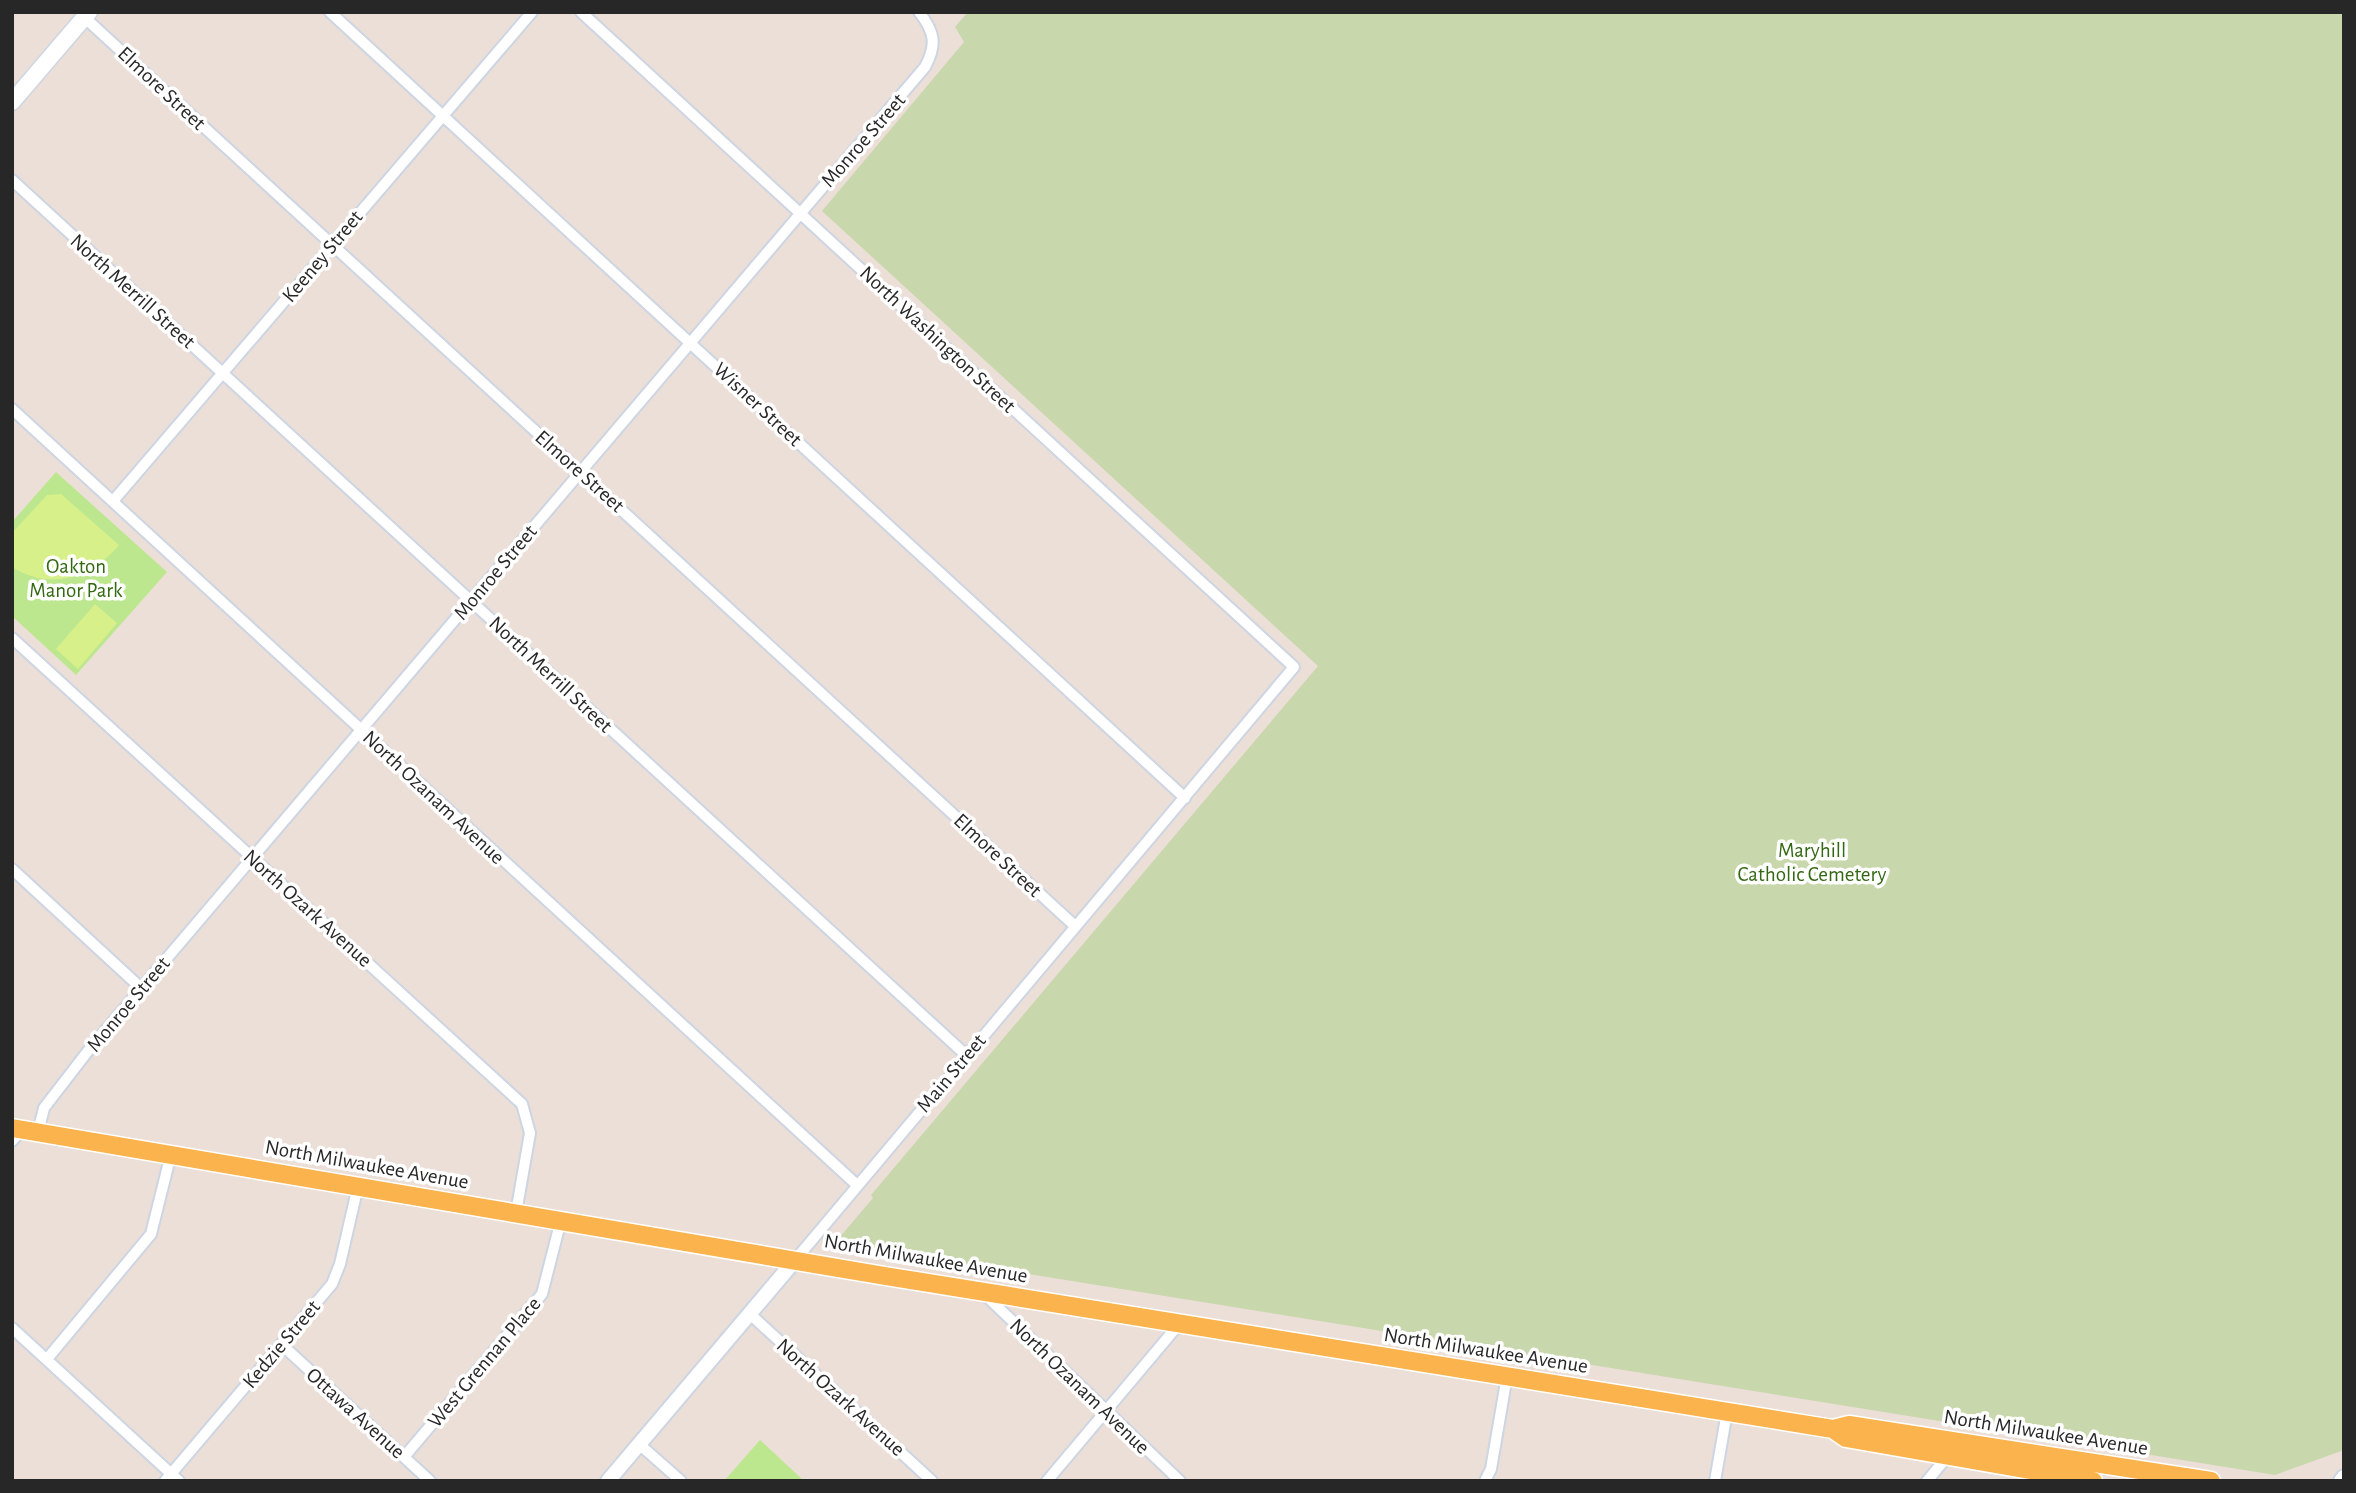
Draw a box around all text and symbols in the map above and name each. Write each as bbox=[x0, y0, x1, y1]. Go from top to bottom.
street label: Elmore Street bbox=[114, 43, 210, 134]
street label: Monroe Street bbox=[817, 89, 910, 191]
street label: Keeney Street bbox=[278, 206, 367, 306]
street label: North Merrill Street bbox=[66, 230, 199, 353]
street label: North Washington Street bbox=[856, 262, 1020, 417]
street label: Wisner Street bbox=[710, 359, 806, 450]
street label: Elmore Street bbox=[531, 426, 628, 517]
street label: Monroe Street bbox=[450, 521, 541, 624]
park label: Oakton Manor Park bbox=[29, 556, 123, 601]
street label: North Merrill Street bbox=[485, 612, 616, 737]
street label: North Ozanam Avenue bbox=[359, 727, 509, 868]
street label: Elmore Street bbox=[950, 810, 1046, 901]
park label: Maryhill Catholic Cemetery bbox=[1737, 840, 1887, 885]
street label: North Ozark Avenue bbox=[240, 846, 376, 971]
street label: Monroe Street bbox=[83, 953, 174, 1056]
street label: Main Street bbox=[913, 1030, 990, 1116]
street label: North Milwaukee Avenue bbox=[264, 1136, 470, 1193]
street label: North Milwaukee Avenue bbox=[823, 1230, 1029, 1287]
street label: West Grennan Place bbox=[424, 1293, 545, 1431]
street label: Kedzie Street bbox=[239, 1296, 324, 1392]
street label: North Ozanam Avenue bbox=[1006, 1314, 1154, 1458]
street label: North Milwaukee Avenue bbox=[1382, 1324, 1589, 1377]
street label: North Ozark Avenue bbox=[773, 1335, 909, 1460]
street label: Ottawa Avenue bbox=[302, 1364, 409, 1463]
street label: North Milwaukee Avenue bbox=[1942, 1406, 2149, 1459]

